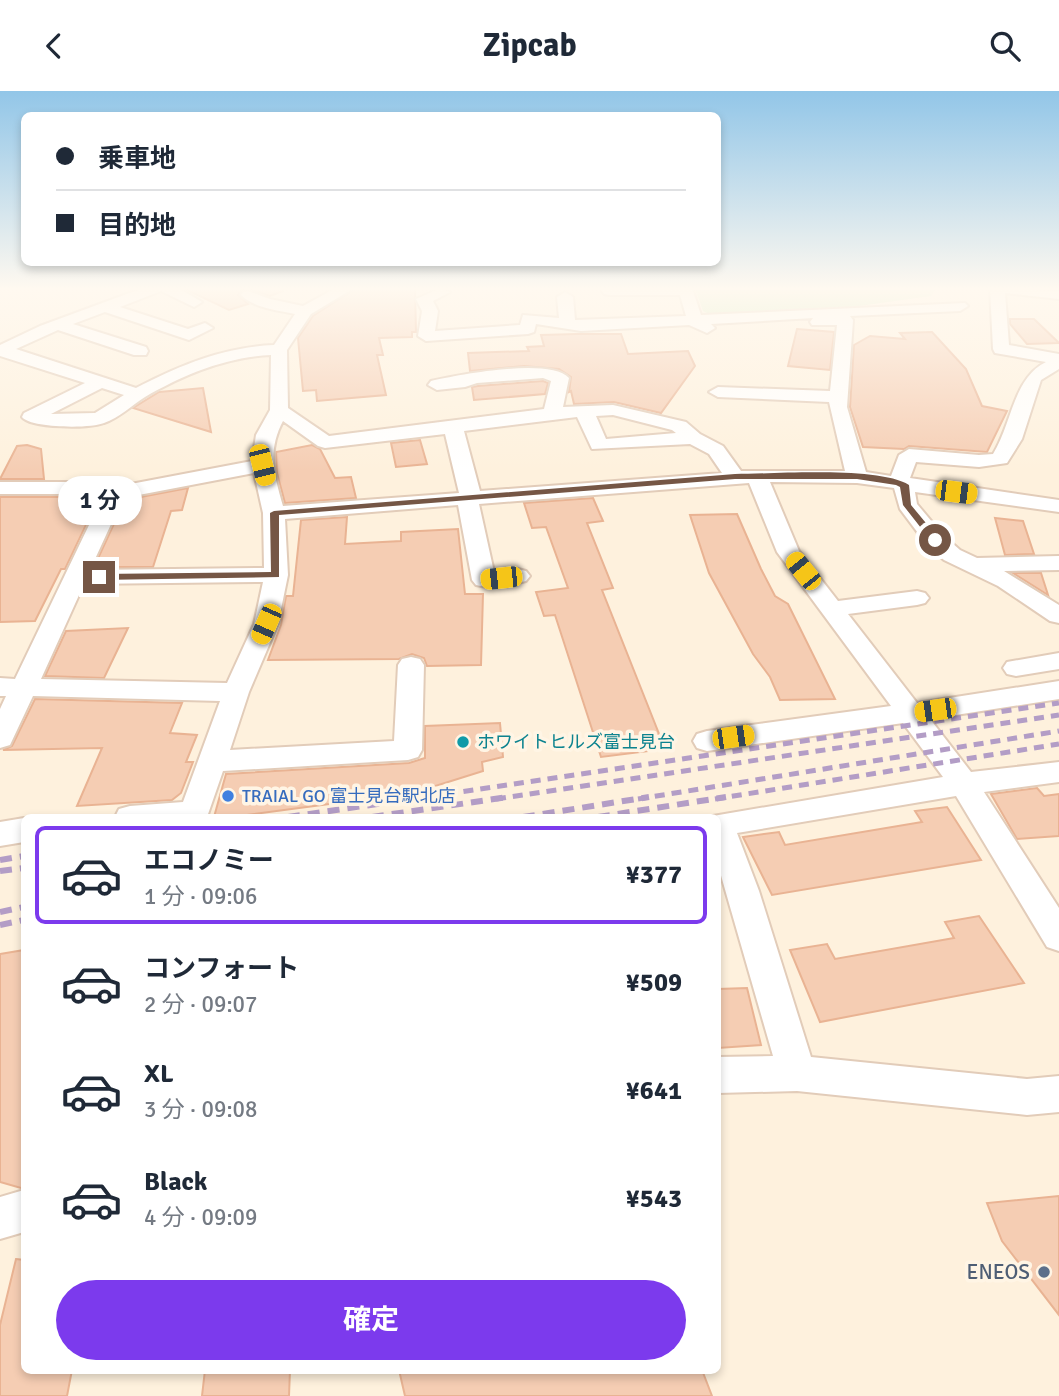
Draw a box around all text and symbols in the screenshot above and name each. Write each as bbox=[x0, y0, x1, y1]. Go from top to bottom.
text: Zipcab bbox=[482, 26, 577, 65]
icon: back bbox=[35, 27, 73, 65]
icon: search bbox=[986, 27, 1024, 65]
text: 乗車地 bbox=[98, 143, 176, 175]
text: 目的地 bbox=[98, 210, 176, 242]
car bbox=[247, 442, 278, 488]
callout: 1 分 bbox=[57, 475, 141, 525]
car bbox=[934, 479, 979, 505]
text: 1 分 bbox=[80, 486, 120, 515]
route start bbox=[919, 524, 951, 556]
car bbox=[782, 548, 825, 594]
route end bbox=[83, 561, 115, 593]
car bbox=[480, 565, 523, 591]
car bbox=[248, 601, 285, 647]
car bbox=[913, 697, 958, 723]
car bbox=[711, 724, 756, 750]
place label: ホワイトヒルズ富士見台 bbox=[477, 731, 675, 753]
marker: ホワイトヒルズ富士見台 bbox=[455, 734, 471, 750]
place label: TRAIAL GO 富士見台駅北店 bbox=[242, 785, 456, 807]
marker: TRAIAL GO 富士見台駅北店 bbox=[220, 788, 236, 804]
icon: car bbox=[60, 844, 123, 907]
text: エコノミー bbox=[144, 845, 274, 877]
text: ¥377 bbox=[626, 859, 682, 891]
text: 1 分 · 09:06 bbox=[144, 882, 257, 911]
icon: car bbox=[60, 952, 123, 1015]
text: コンフォート bbox=[144, 953, 299, 985]
text: ¥509 bbox=[626, 967, 682, 999]
text: 2 分 · 09:07 bbox=[144, 990, 257, 1019]
text: XL bbox=[144, 1058, 174, 1090]
icon: car bbox=[60, 1060, 123, 1123]
text: ¥641 bbox=[626, 1075, 682, 1107]
text: 3 分 · 09:08 bbox=[144, 1095, 257, 1124]
text: Black bbox=[144, 1166, 207, 1198]
icon: car bbox=[60, 1168, 123, 1231]
text: ¥543 bbox=[626, 1183, 682, 1215]
text: 4 分 · 09:09 bbox=[144, 1203, 257, 1232]
place label: ENEOS bbox=[967, 1259, 1030, 1285]
marker: ENEOS bbox=[1036, 1264, 1052, 1280]
button: 確定 bbox=[56, 1280, 686, 1360]

